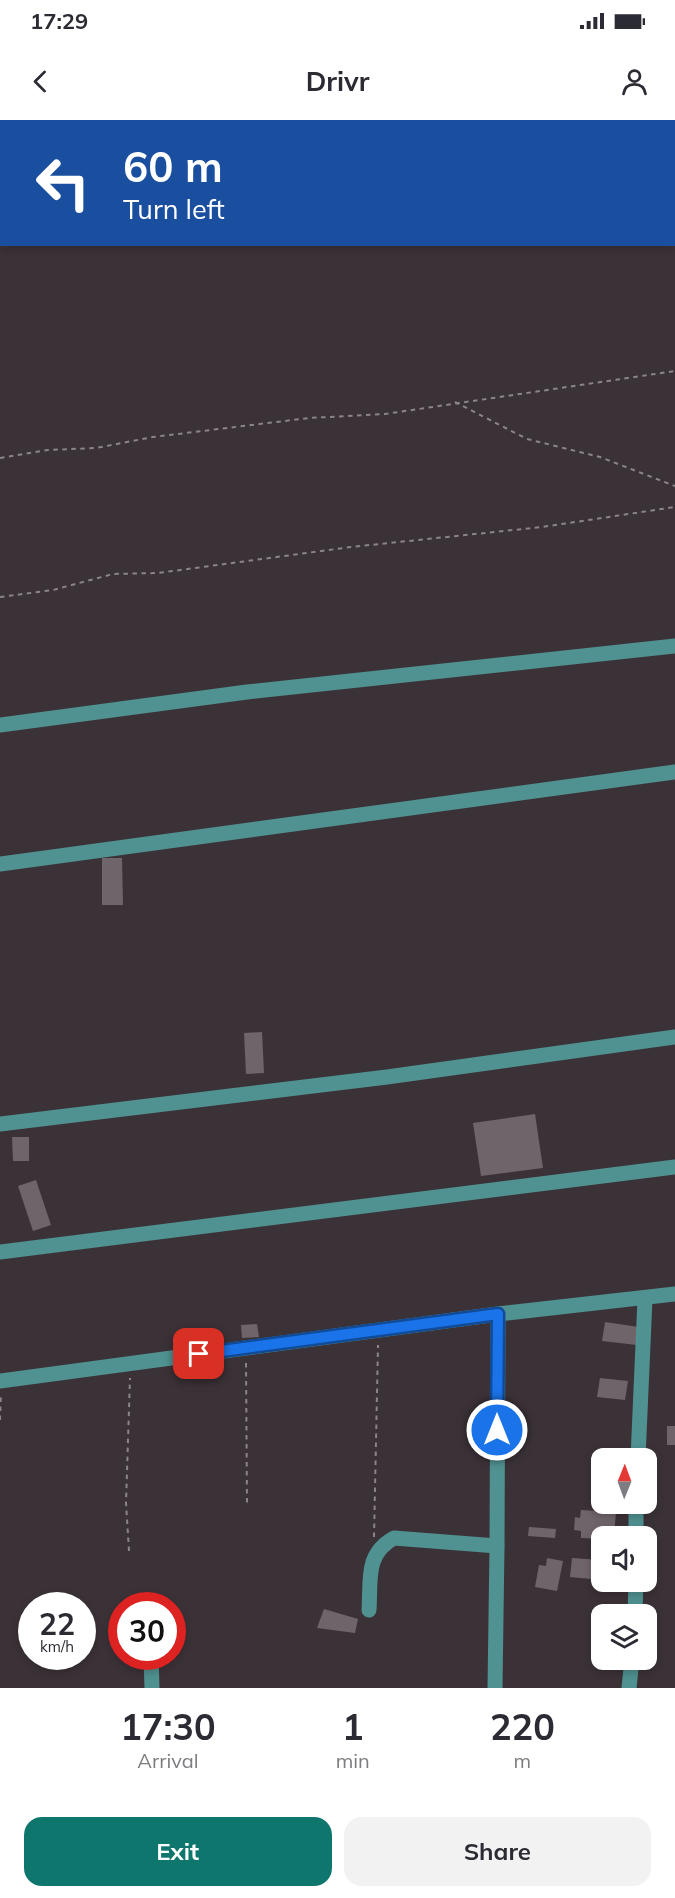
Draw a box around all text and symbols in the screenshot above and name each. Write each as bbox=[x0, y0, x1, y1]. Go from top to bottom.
text: 17:29 bbox=[30, 7, 88, 35]
text: Drivr bbox=[306, 64, 369, 98]
icon: back bbox=[24, 65, 57, 98]
icon: person bbox=[618, 65, 651, 98]
text: 60 m bbox=[123, 140, 223, 193]
icon: left bbox=[24, 144, 102, 222]
text: Turn left bbox=[123, 192, 225, 226]
pin bbox=[173, 1328, 224, 1379]
icon: arrive bbox=[182, 1337, 215, 1370]
position arrow bbox=[465, 1398, 529, 1462]
north arrow bbox=[591, 1448, 657, 1514]
map controls bbox=[591, 1448, 657, 1670]
button: sound bbox=[591, 1526, 657, 1592]
speed limit sign: 30 bbox=[108, 1592, 186, 1670]
button: layers bbox=[591, 1604, 657, 1670]
text: 22 bbox=[39, 1605, 75, 1643]
text: km/h bbox=[40, 1637, 74, 1656]
text: 17:30 bbox=[120, 1704, 216, 1749]
text: 1 bbox=[342, 1704, 364, 1749]
text: 220 bbox=[490, 1704, 555, 1749]
text: Arrival bbox=[137, 1748, 198, 1773]
text: min bbox=[336, 1748, 370, 1773]
text: m bbox=[514, 1748, 531, 1773]
button: Exit bbox=[24, 1817, 332, 1886]
button: Share bbox=[344, 1817, 651, 1886]

